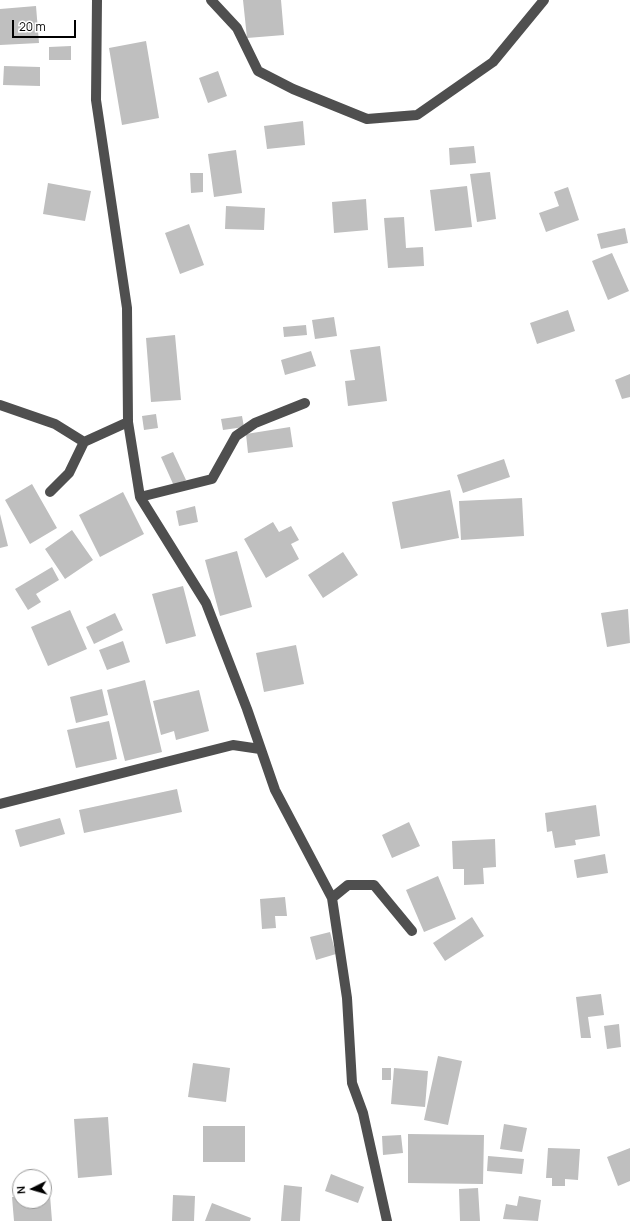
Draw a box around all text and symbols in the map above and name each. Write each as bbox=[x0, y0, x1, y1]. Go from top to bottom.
scale bar bbox=[14, 12, 78, 38]
text: 20 m bbox=[19, 18, 46, 35]
north arrow bbox=[12, 1169, 52, 1209]
text: N bbox=[13, 1185, 28, 1195]

